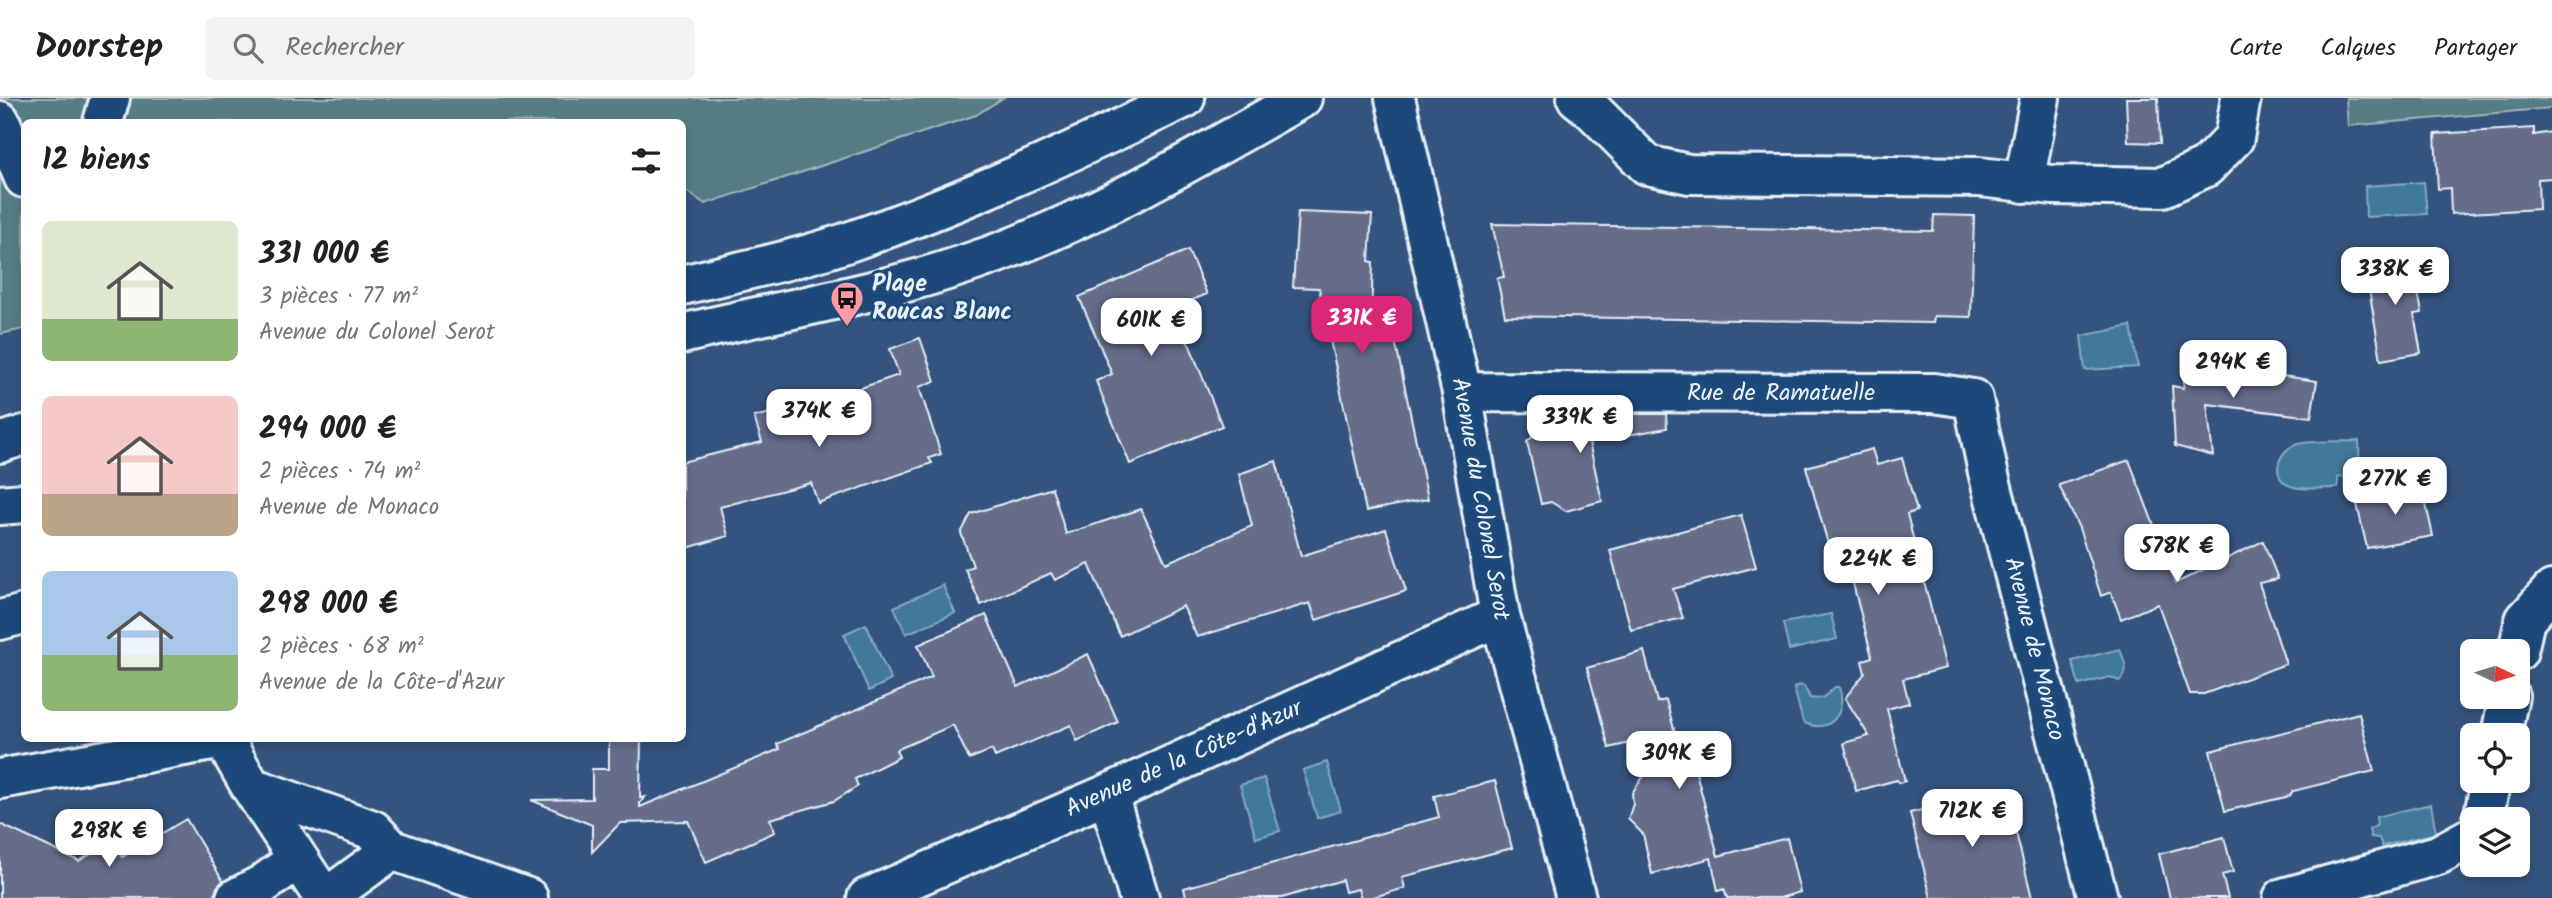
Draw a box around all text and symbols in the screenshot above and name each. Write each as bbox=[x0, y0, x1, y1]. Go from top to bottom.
search box bbox=[205, 17, 695, 80]
text: Doorstep bbox=[35, 22, 163, 75]
text: Rechercher bbox=[285, 27, 404, 69]
icon: search bbox=[229, 29, 267, 67]
text: Carte bbox=[2229, 29, 2283, 68]
text: Calques bbox=[2321, 29, 2396, 68]
text: Partager bbox=[2434, 29, 2517, 68]
text: 12 biens bbox=[42, 137, 150, 185]
icon: filters bbox=[627, 142, 665, 180]
text: 331 000 € bbox=[259, 231, 389, 279]
pin: 338K € bbox=[2338, 248, 2452, 307]
icon: home bbox=[98, 249, 182, 333]
text: 338K € bbox=[2357, 252, 2433, 288]
place label: Plage Roucas Blanc bbox=[872, 265, 1012, 332]
text: 3 pièces · 77 m² bbox=[259, 279, 418, 315]
bus stop icon: Plage Roucas Blanc bbox=[828, 279, 866, 328]
pin: 331K € bbox=[1305, 296, 1419, 356]
pin: 601K € bbox=[1094, 299, 1208, 358]
text: 331K € bbox=[1327, 301, 1397, 337]
text: 601K € bbox=[1117, 303, 1185, 339]
text: Avenue du Colonel Serot bbox=[259, 315, 495, 351]
pin: 294K € bbox=[2176, 341, 2290, 400]
text: 294K € bbox=[2196, 345, 2270, 381]
street label: Avenue du Colonel Serot bbox=[1439, 374, 1521, 624]
street label: Rue de Ramatuelle bbox=[1687, 374, 1875, 413]
pin: 374K € bbox=[762, 390, 876, 449]
text: 374K € bbox=[782, 394, 856, 430]
pin: 339K € bbox=[1523, 396, 1637, 455]
text: 339K € bbox=[1543, 400, 1617, 436]
text: 294 000 € bbox=[259, 406, 396, 454]
icon: home bbox=[98, 424, 182, 508]
text: 2 pièces · 74 m² bbox=[259, 454, 420, 490]
pin: 277K € bbox=[2338, 458, 2452, 517]
text: 277K € bbox=[2359, 462, 2431, 498]
text: Avenue de Monaco bbox=[259, 490, 439, 526]
pin: 578K € bbox=[2120, 524, 2234, 584]
text: 578K € bbox=[2140, 529, 2214, 565]
pin: 224K € bbox=[1821, 538, 1935, 597]
text: 224K € bbox=[1840, 542, 1916, 578]
street label: Avenue de Monaco bbox=[1992, 553, 2076, 745]
text: 298 000 € bbox=[259, 581, 398, 629]
icon: home bbox=[98, 599, 182, 683]
text: 2 pièces · 68 m² bbox=[259, 629, 424, 665]
north arrow bbox=[2460, 639, 2530, 709]
map controls bbox=[2460, 639, 2530, 877]
text: Avenue de la Côte-d'Azur bbox=[259, 665, 504, 701]
street label: Avenue de la Côte-d'Azur bbox=[1059, 688, 1311, 829]
button: locate bbox=[2460, 723, 2530, 793]
pin: 309K € bbox=[1622, 732, 1736, 791]
text: 309K € bbox=[1642, 736, 1716, 772]
pin: 712K € bbox=[1915, 790, 2029, 849]
text: 712K € bbox=[1938, 794, 2006, 830]
button: layers bbox=[2460, 807, 2530, 877]
pin: 298K € bbox=[52, 810, 166, 869]
text: 298K € bbox=[71, 814, 147, 850]

